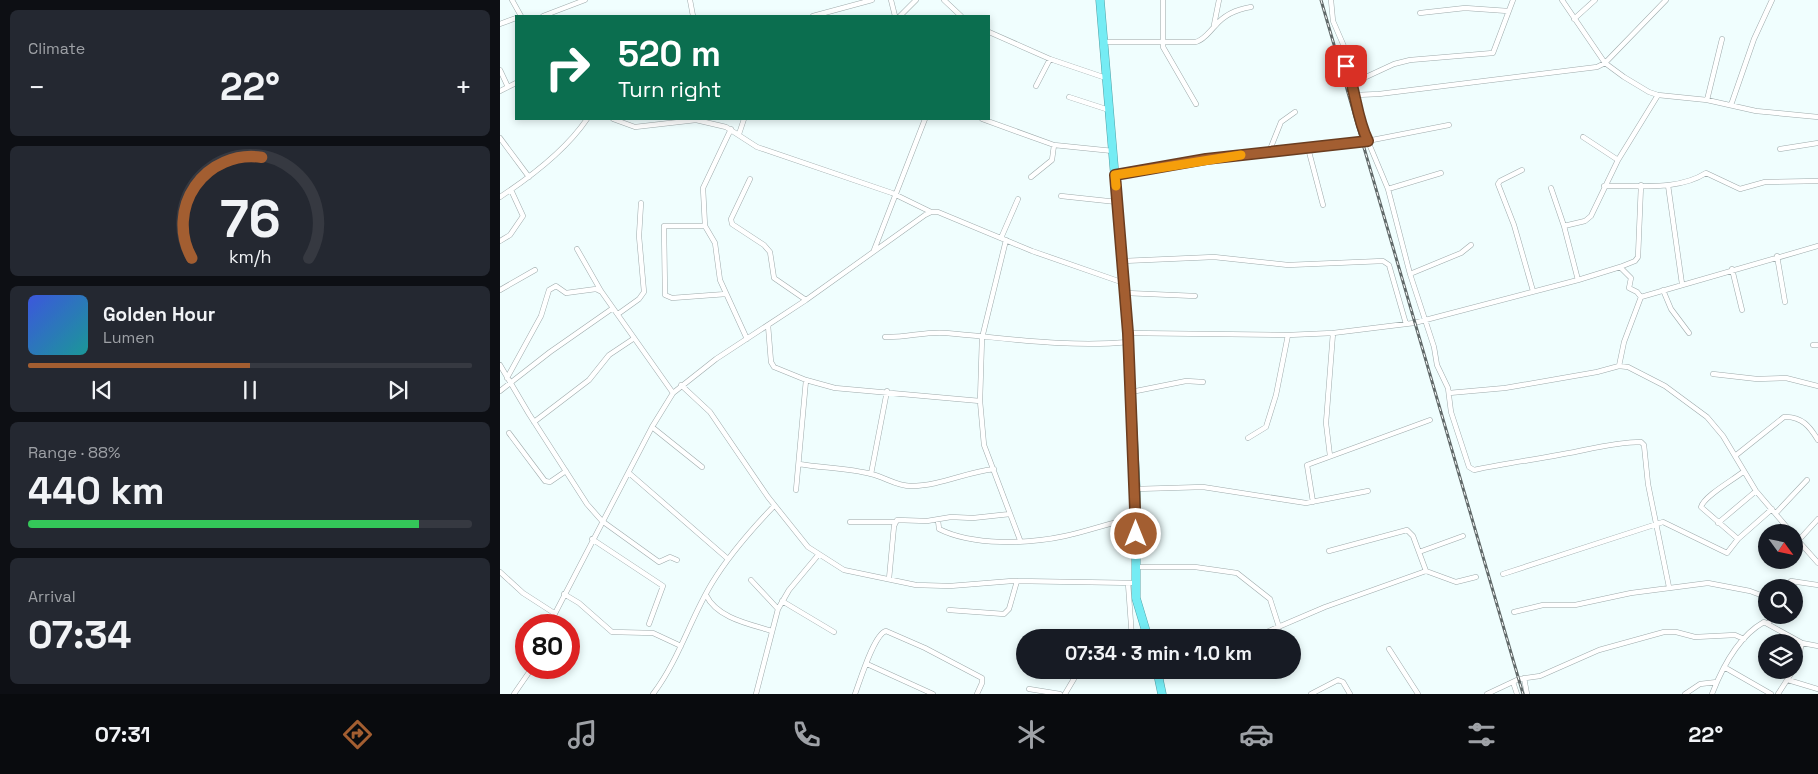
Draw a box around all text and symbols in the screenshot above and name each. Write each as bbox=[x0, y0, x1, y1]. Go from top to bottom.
text: 520 m bbox=[618, 32, 721, 76]
icon: right bbox=[535, 35, 600, 100]
text: Climate bbox=[28, 38, 85, 59]
pin bbox=[1325, 45, 1367, 87]
icon: arrive bbox=[1332, 52, 1360, 80]
text: 22° bbox=[220, 63, 280, 111]
text: − bbox=[28, 69, 45, 105]
text: + bbox=[455, 69, 472, 105]
text: Turn right bbox=[618, 75, 721, 103]
text: 76 bbox=[220, 186, 280, 252]
text: km/h bbox=[229, 245, 271, 268]
text: Golden Hour bbox=[103, 302, 215, 327]
text: Lumen bbox=[103, 327, 155, 348]
icon: previous bbox=[88, 376, 116, 404]
icon: pause bbox=[236, 376, 264, 404]
icon: next bbox=[384, 376, 412, 404]
text: Range · 88% bbox=[28, 442, 120, 463]
text: 440 km bbox=[28, 467, 165, 515]
position arrow bbox=[1109, 507, 1161, 559]
north arrow bbox=[1758, 524, 1802, 569]
map controls bbox=[1758, 524, 1803, 679]
button: search bbox=[1758, 579, 1803, 624]
text: Arrival bbox=[28, 586, 76, 607]
text: 07:34 bbox=[28, 611, 132, 659]
speed limit sign: 80 bbox=[515, 614, 580, 679]
button: layers bbox=[1758, 634, 1803, 679]
text: 07:34 · 3 min · 1.0 km bbox=[1065, 641, 1252, 666]
icon: directions bbox=[340, 717, 375, 752]
icon: music bbox=[565, 717, 600, 752]
icon: phone bbox=[789, 717, 824, 752]
icon: climate bbox=[1014, 717, 1049, 752]
icon: car bbox=[1239, 717, 1274, 752]
icon: filters bbox=[1464, 717, 1499, 752]
text: 07:31 bbox=[95, 720, 150, 748]
text: 22° bbox=[1688, 720, 1723, 748]

